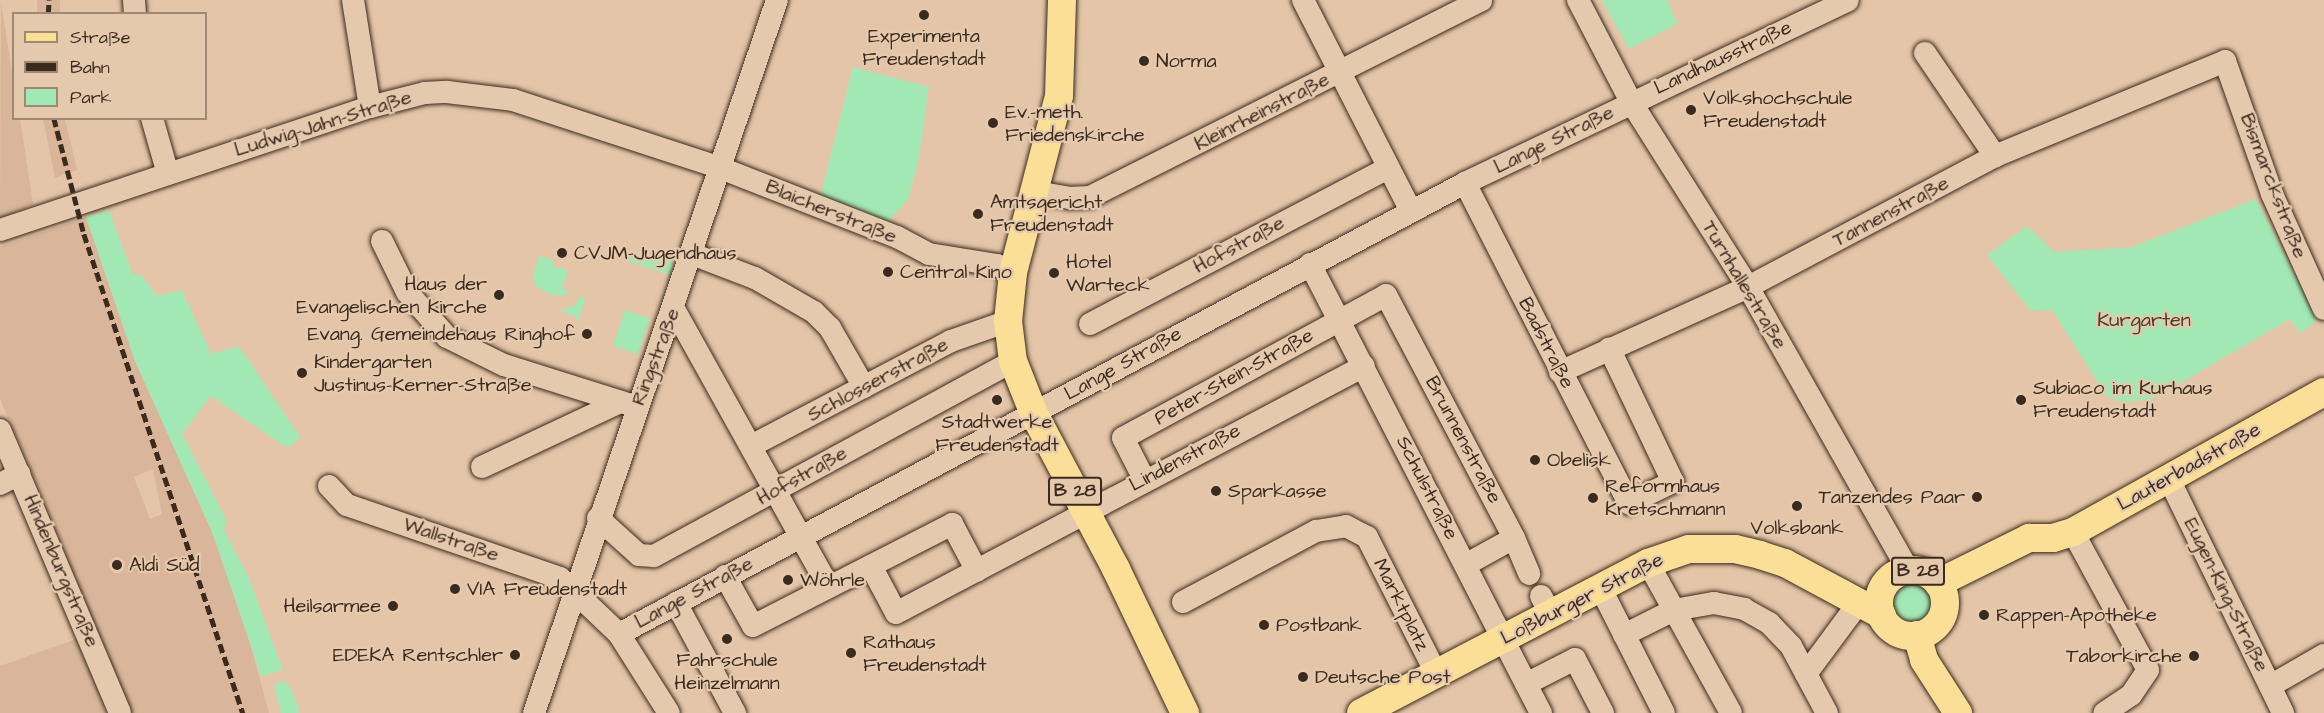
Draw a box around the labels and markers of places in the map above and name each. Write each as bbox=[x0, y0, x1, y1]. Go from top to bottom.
marker: Experimenta Freudenstadt bbox=[917, 8, 931, 22]
place label: Experimenta Freudenstadt bbox=[862, 24, 986, 71]
place label: Norma bbox=[1156, 49, 1217, 73]
marker: Norma bbox=[1137, 54, 1151, 68]
place label: Volkshochschule Freudenstadt bbox=[1703, 86, 1853, 133]
place label: Ev.-meth. Friedenskirche bbox=[1005, 100, 1145, 147]
marker: Volkshochschule Freudenstadt bbox=[1684, 103, 1698, 117]
marker: Ev.-meth. Friedenskirche bbox=[986, 116, 1000, 130]
place label: Amtsgericht Freudenstadt bbox=[990, 190, 1114, 237]
marker: Amtsgericht Freudenstadt bbox=[971, 207, 985, 221]
place label: CVJM-Jugendhaus bbox=[574, 241, 736, 265]
marker: CVJM-Jugendhaus bbox=[555, 246, 569, 260]
place label: Hotel Warteck bbox=[1066, 250, 1150, 297]
place label: Central Kino bbox=[900, 260, 1012, 284]
marker: Central Kino bbox=[881, 265, 895, 279]
marker: Hotel Warteck bbox=[1047, 266, 1061, 280]
place label: Haus der Evangelischen Kirche bbox=[296, 272, 487, 319]
marker: Haus der Evangelischen Kirche bbox=[492, 288, 506, 302]
place label: Evang. Gemeindehaus Ringhof bbox=[307, 322, 575, 346]
marker: Evang. Gemeindehaus Ringhof bbox=[580, 327, 594, 341]
place label: Kindergarten Justinus-Kerner-Straße bbox=[314, 350, 532, 397]
marker: Kindergarten Justinus-Kerner-Straße bbox=[295, 366, 309, 380]
place label: Subiaco im Kurhaus Freudenstadt bbox=[2033, 376, 2213, 423]
marker: Stadtwerke Freudenstadt bbox=[990, 393, 1004, 407]
marker: Subiaco im Kurhaus Freudenstadt bbox=[2014, 393, 2028, 407]
place label: Stadtwerke Freudenstadt bbox=[935, 410, 1059, 457]
place label: Obelisk bbox=[1547, 448, 1611, 472]
marker: Obelisk bbox=[1528, 453, 1542, 467]
place label: Reformhaus Kretschmann bbox=[1605, 474, 1725, 521]
place label: Sparkasse bbox=[1228, 479, 1327, 503]
marker: Sparkasse bbox=[1209, 484, 1223, 498]
place label: Tanzendes Paar bbox=[1818, 485, 1965, 509]
marker: Tanzendes Paar bbox=[1970, 490, 1984, 504]
marker: Reformhaus Kretschmann bbox=[1586, 491, 1600, 505]
marker: Volksbank bbox=[1790, 499, 1804, 513]
place label: Volksbank bbox=[1751, 516, 1843, 540]
place label: Aldi Süd bbox=[129, 553, 200, 577]
marker: Aldi Süd bbox=[110, 558, 124, 572]
place label: Wöhrle bbox=[800, 568, 865, 592]
marker: Wöhrle bbox=[781, 573, 795, 587]
place label: VIA Freudenstadt bbox=[467, 577, 627, 601]
marker: VIA Freudenstadt bbox=[448, 582, 462, 596]
place label: Heilsarmee bbox=[283, 594, 381, 618]
marker: Heilsarmee bbox=[386, 599, 400, 613]
place label: Rappen-Apotheke bbox=[1996, 603, 2157, 627]
marker: Rappen-Apotheke bbox=[1977, 608, 1991, 622]
place label: Postbank bbox=[1276, 613, 1362, 637]
marker: Postbank bbox=[1257, 618, 1271, 632]
place label: Rathaus Freudenstadt bbox=[863, 630, 987, 677]
marker: Fahrschule Heinzelmann bbox=[720, 632, 734, 646]
place label: EDEKA Rentschler bbox=[333, 643, 503, 667]
place label: Taborkirche bbox=[2066, 644, 2182, 668]
marker: Rathaus Freudenstadt bbox=[844, 646, 858, 660]
marker: EDEKA Rentschler bbox=[508, 648, 522, 662]
place label: Fahrschule Heinzelmann bbox=[674, 648, 780, 695]
marker: Taborkirche bbox=[2187, 649, 2201, 663]
place label: Deutsche Post bbox=[1315, 665, 1451, 689]
marker: Deutsche Post bbox=[1296, 670, 1310, 684]

